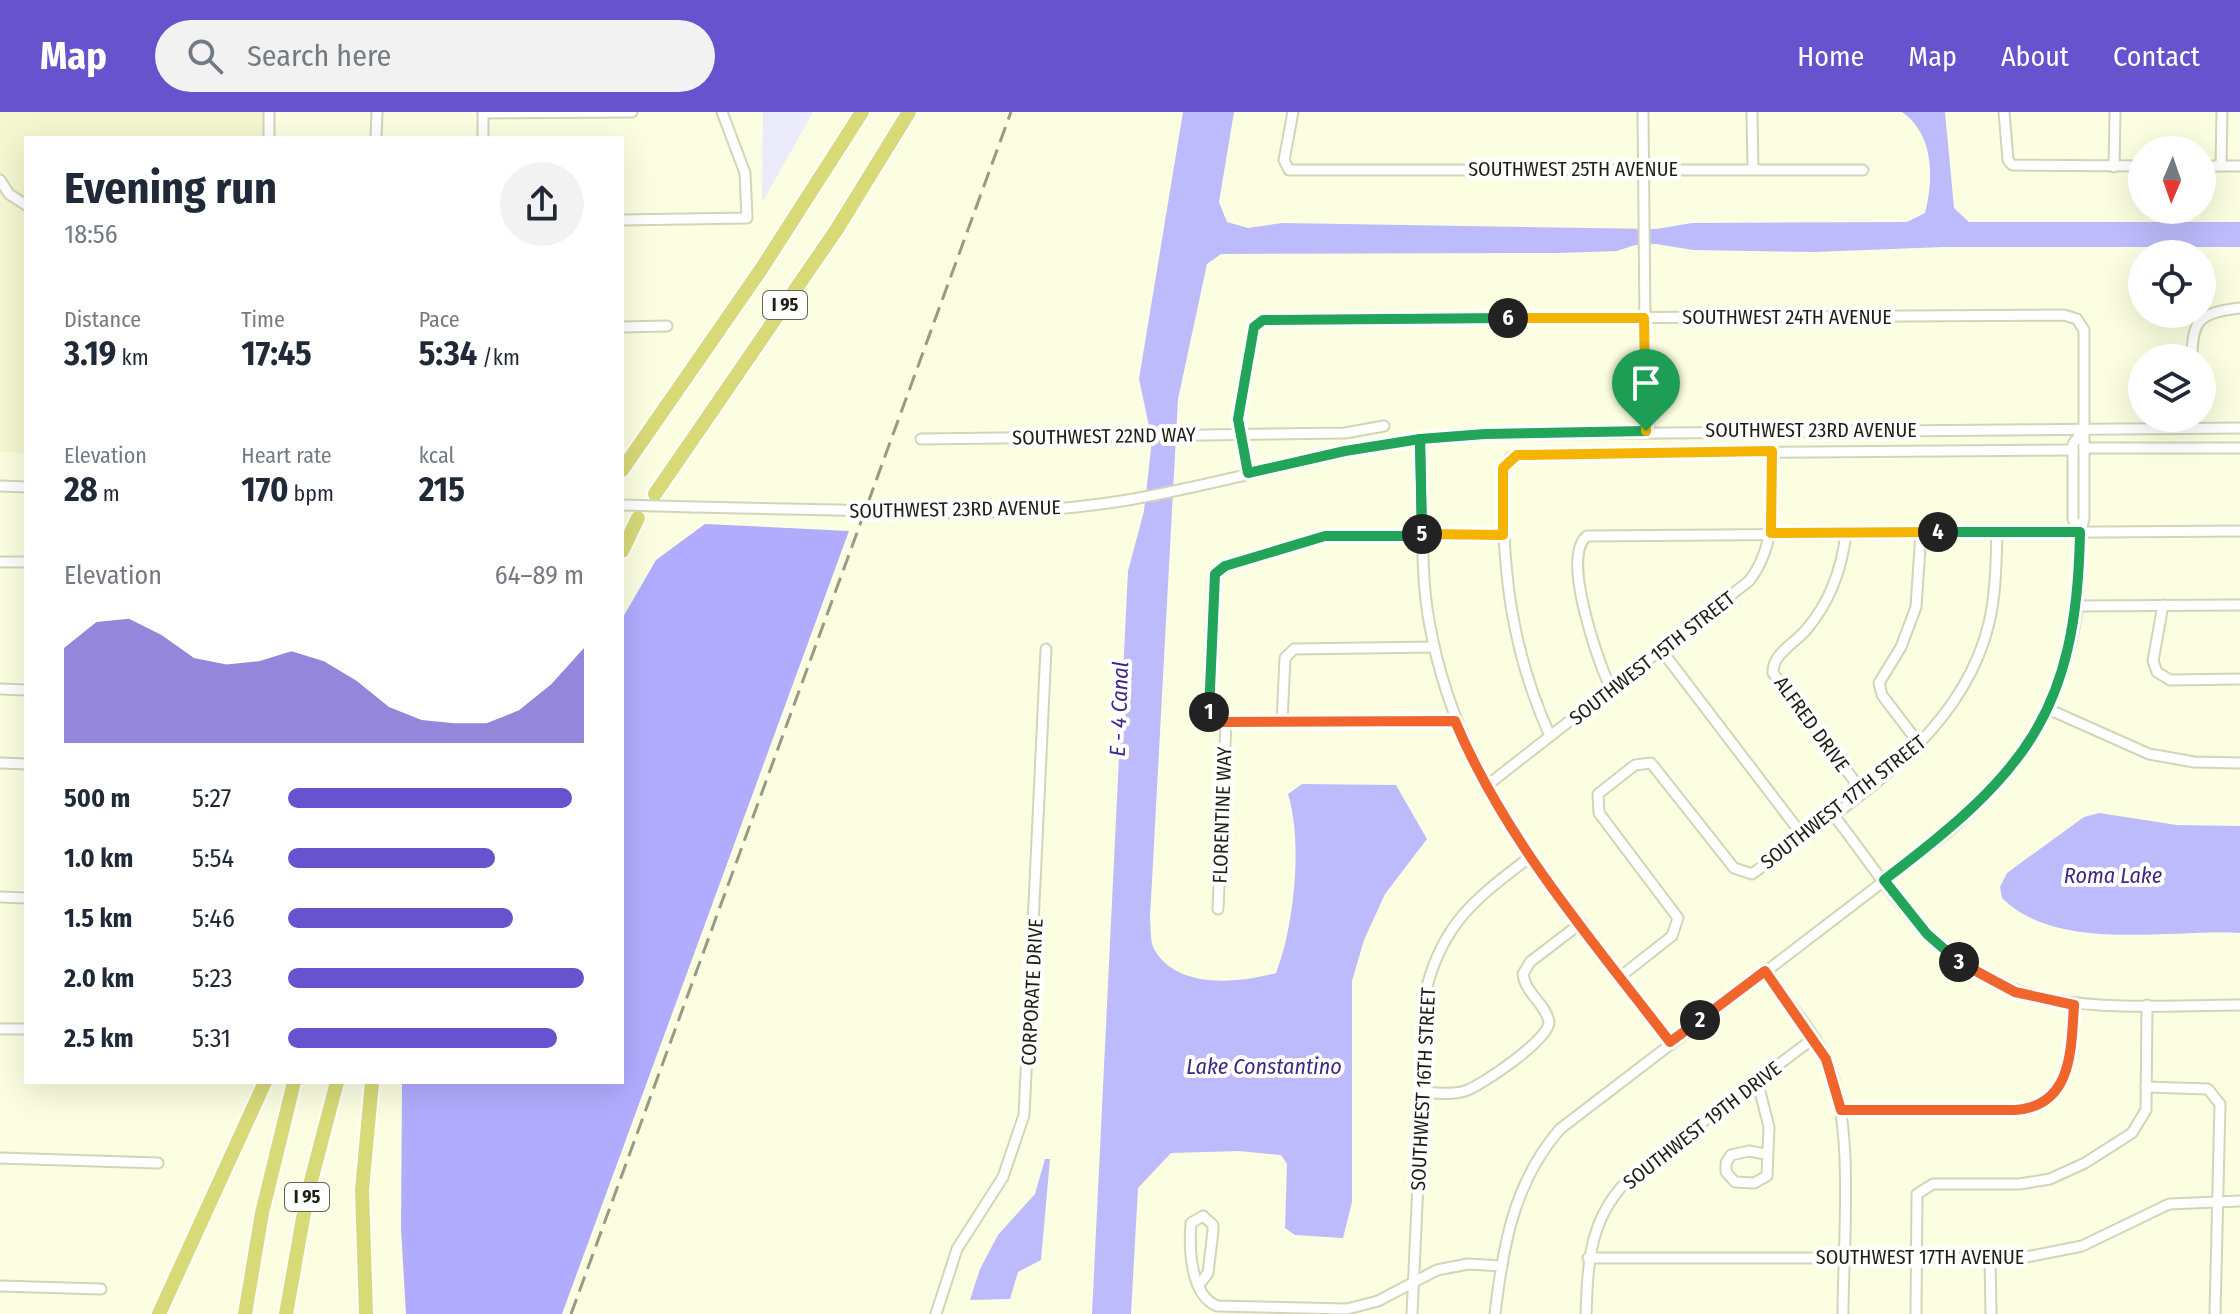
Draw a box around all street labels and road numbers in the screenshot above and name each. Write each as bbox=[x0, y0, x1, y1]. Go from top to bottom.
street label: SOUTHWEST 25TH AVENUE bbox=[1468, 157, 1678, 181]
road number: I 95 bbox=[763, 291, 807, 319]
street label: SOUTHWEST 24TH AVENUE bbox=[1682, 305, 1892, 329]
street label: SOUTHWEST 23RD AVENUE bbox=[1705, 418, 1917, 442]
street label: SOUTHWEST 22ND WAY bbox=[1012, 422, 1196, 450]
street label: SOUTHWEST 23RD AVENUE bbox=[849, 495, 1061, 523]
street label: SOUTHWEST 15TH STREET bbox=[1565, 586, 1740, 730]
street label: ALFRED DRIVE bbox=[1769, 672, 1855, 776]
street label: SOUTHWEST 17TH STREET bbox=[1756, 730, 1931, 874]
street label: FLORENTINE WAY bbox=[1208, 746, 1236, 884]
street label: CORPORATE DRIVE bbox=[1016, 918, 1048, 1066]
street label: SOUTHWEST 16TH STREET bbox=[1406, 986, 1440, 1191]
street label: SOUTHWEST 19TH DRIVE bbox=[1618, 1056, 1786, 1194]
road number: I 95 bbox=[285, 1183, 329, 1211]
street label: SOUTHWEST 17TH AVENUE bbox=[1816, 1245, 2024, 1269]

